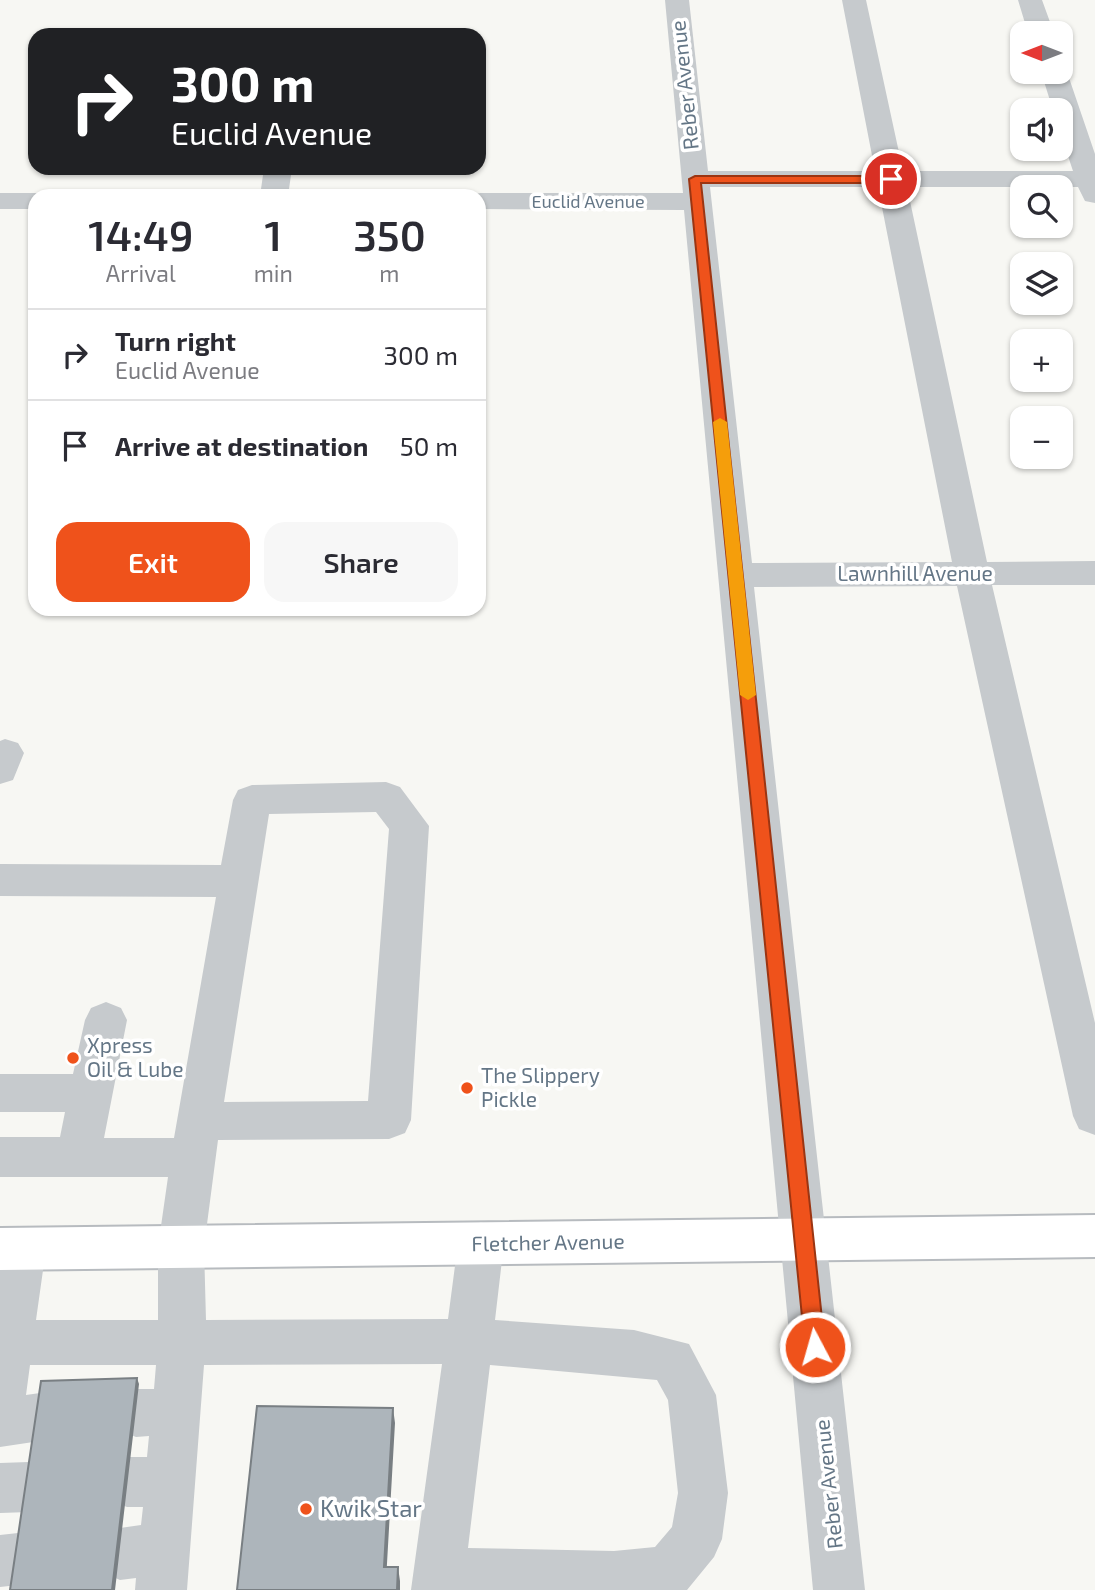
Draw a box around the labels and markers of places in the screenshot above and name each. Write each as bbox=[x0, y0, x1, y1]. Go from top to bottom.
pin bbox=[861, 149, 921, 209]
place label: Xpress Oil & Lube bbox=[87, 1032, 184, 1081]
marker: Xpress Oil & Lube bbox=[65, 1050, 81, 1066]
place label: The Slippery Pickle bbox=[481, 1062, 600, 1111]
marker: The Slippery Pickle bbox=[459, 1080, 475, 1096]
place label: Kwik Star bbox=[320, 1493, 422, 1522]
marker: Kwik Star bbox=[298, 1501, 314, 1517]

